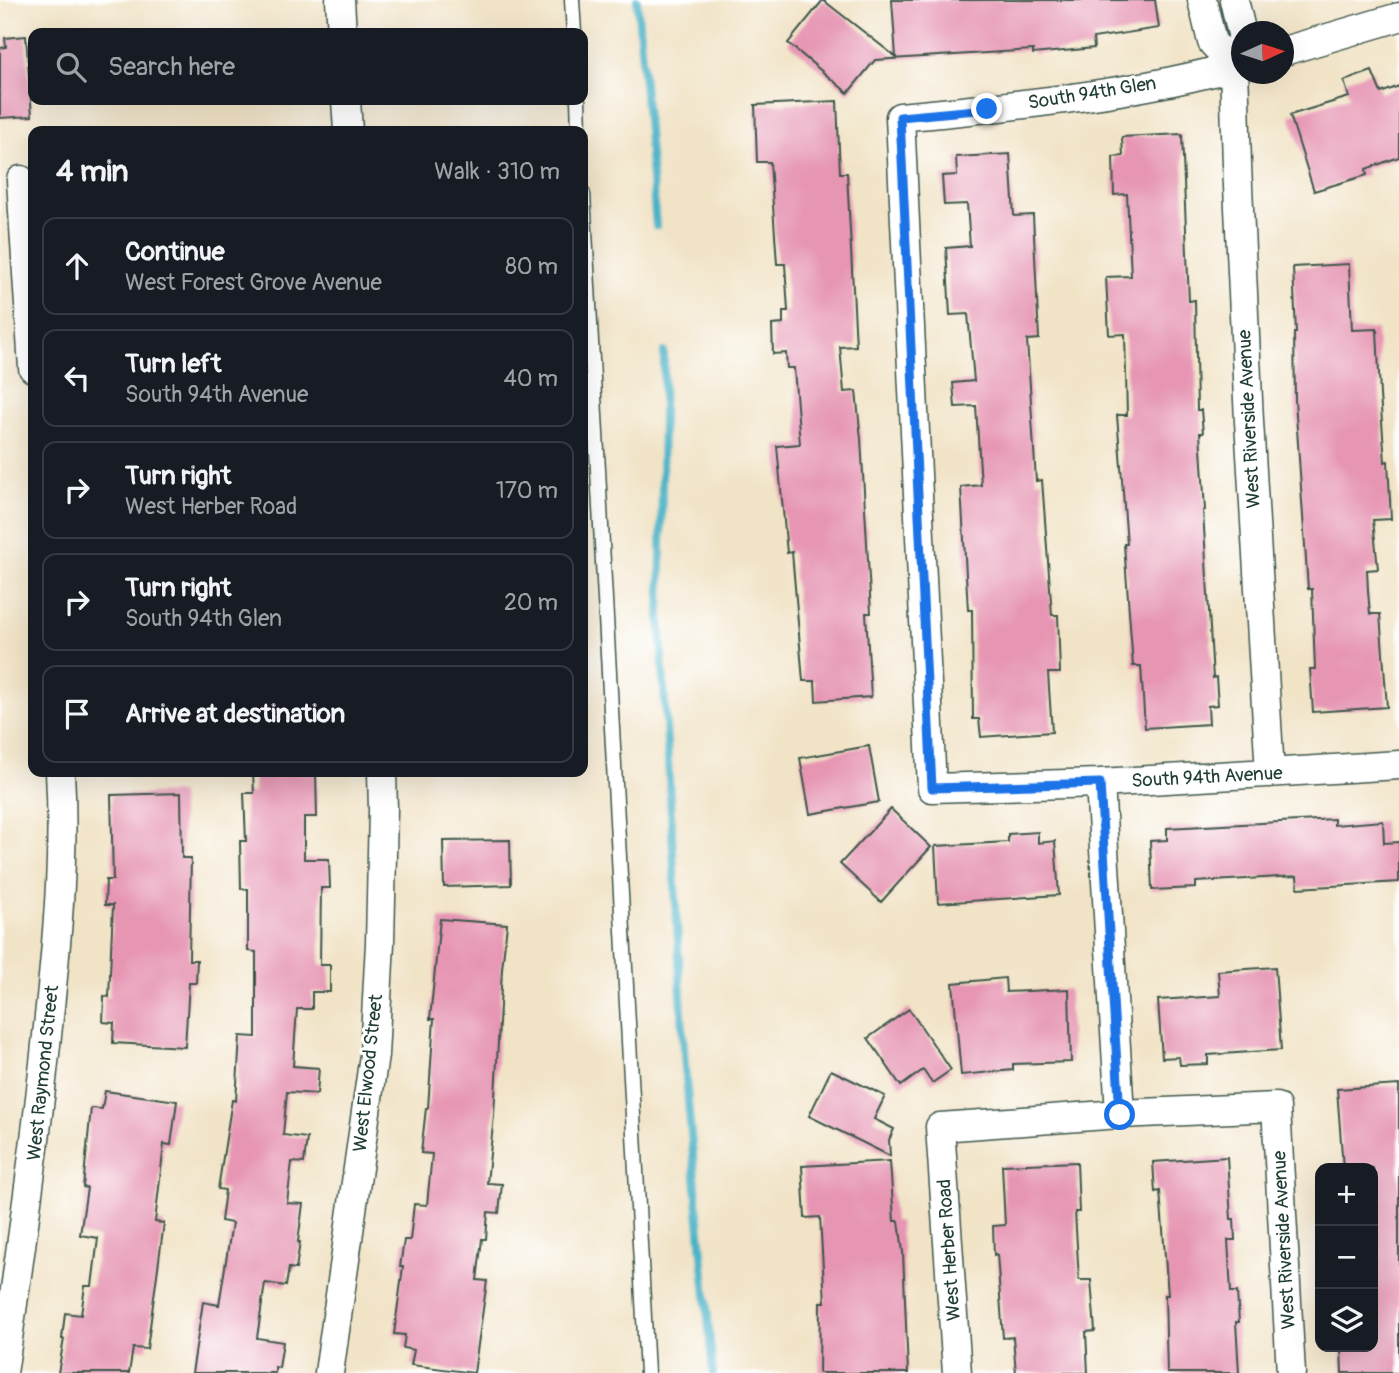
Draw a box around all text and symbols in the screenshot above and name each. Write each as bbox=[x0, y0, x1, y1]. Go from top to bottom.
north arrow bbox=[1231, 21, 1294, 84]
search box bbox=[28, 28, 588, 105]
icon: search bbox=[52, 48, 90, 86]
text: Search here bbox=[108, 51, 235, 83]
street label: South 94th Glen bbox=[1026, 71, 1158, 115]
route end bbox=[971, 93, 1002, 124]
text: 4 min bbox=[56, 153, 129, 190]
text: Walk · 310 m bbox=[434, 157, 560, 186]
text: Continue bbox=[125, 236, 225, 268]
icon: ahead bbox=[58, 247, 96, 285]
text: 80 m bbox=[505, 252, 558, 281]
text: West Forest Grove Avenue bbox=[125, 268, 382, 297]
street label: West Riverside Avenue bbox=[1232, 328, 1266, 509]
text: Turn left bbox=[125, 348, 221, 380]
icon: left bbox=[58, 359, 96, 397]
text: 40 m bbox=[504, 364, 558, 393]
text: South 94th Avenue bbox=[125, 380, 308, 409]
text: Turn right bbox=[125, 460, 231, 492]
icon: right bbox=[58, 471, 96, 509]
text: 170 m bbox=[496, 476, 558, 505]
text: West Herber Road bbox=[125, 492, 297, 521]
text: Turn right bbox=[125, 572, 231, 604]
icon: right bbox=[58, 583, 96, 621]
text: 20 m bbox=[504, 588, 558, 617]
text: South 94th Glen bbox=[125, 604, 282, 633]
icon: arrive bbox=[58, 695, 96, 733]
text: Arrive at destination bbox=[125, 698, 345, 730]
street label: South 94th Avenue bbox=[1131, 761, 1284, 793]
street label: West Raymond Street bbox=[22, 984, 64, 1162]
street label: West Elwood Street bbox=[348, 993, 388, 1153]
route start bbox=[1104, 1099, 1135, 1130]
street label: West Riverside Avenue bbox=[1267, 1149, 1301, 1330]
map controls bbox=[1315, 1163, 1378, 1352]
button: + bbox=[1315, 1163, 1378, 1226]
street label: West Herber Road bbox=[932, 1178, 966, 1322]
button: − bbox=[1315, 1226, 1378, 1289]
button: layers bbox=[1315, 1289, 1378, 1352]

